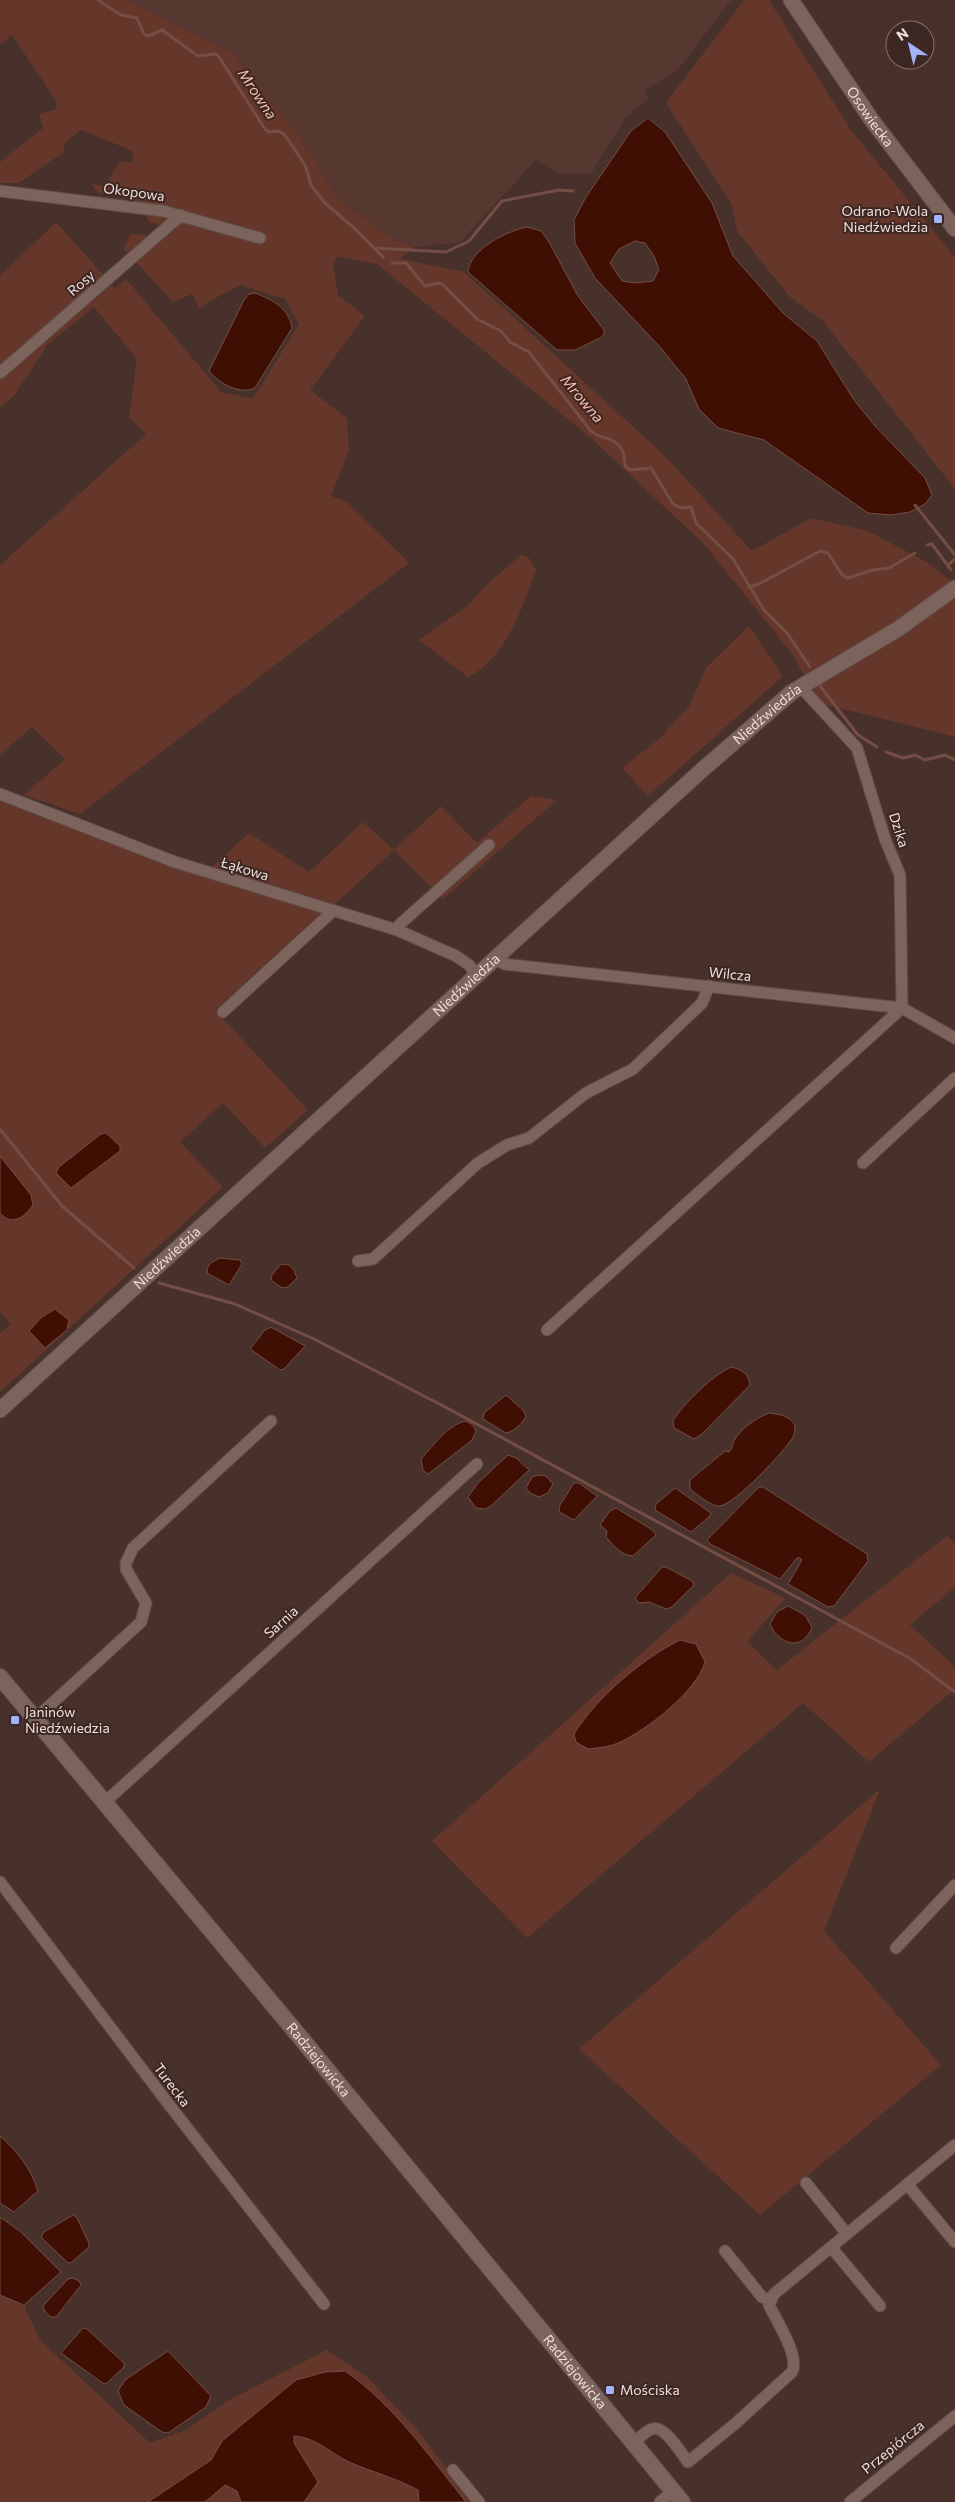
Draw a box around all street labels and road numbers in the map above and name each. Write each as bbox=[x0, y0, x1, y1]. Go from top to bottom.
street label: Osowiecka bbox=[843, 83, 898, 150]
street label: Okopowa bbox=[102, 179, 166, 204]
street label: Rosy bbox=[64, 266, 98, 299]
street label: Niedźwiedzia bbox=[729, 679, 804, 747]
street label: Dzika bbox=[886, 810, 913, 849]
street label: Łąkowa bbox=[218, 853, 271, 884]
street label: Niedźwiedzia bbox=[429, 950, 503, 1019]
street label: Wilcza bbox=[708, 963, 752, 984]
street label: Niedźwiedzia bbox=[130, 1223, 204, 1292]
street label: Sarnia bbox=[260, 1602, 301, 1641]
street label: Radziejowicka bbox=[283, 2019, 355, 2100]
street label: Turecka bbox=[151, 2060, 194, 2110]
street label: Radziejowicka bbox=[540, 2331, 611, 2412]
street label: Przepiórcza bbox=[858, 2416, 927, 2477]

